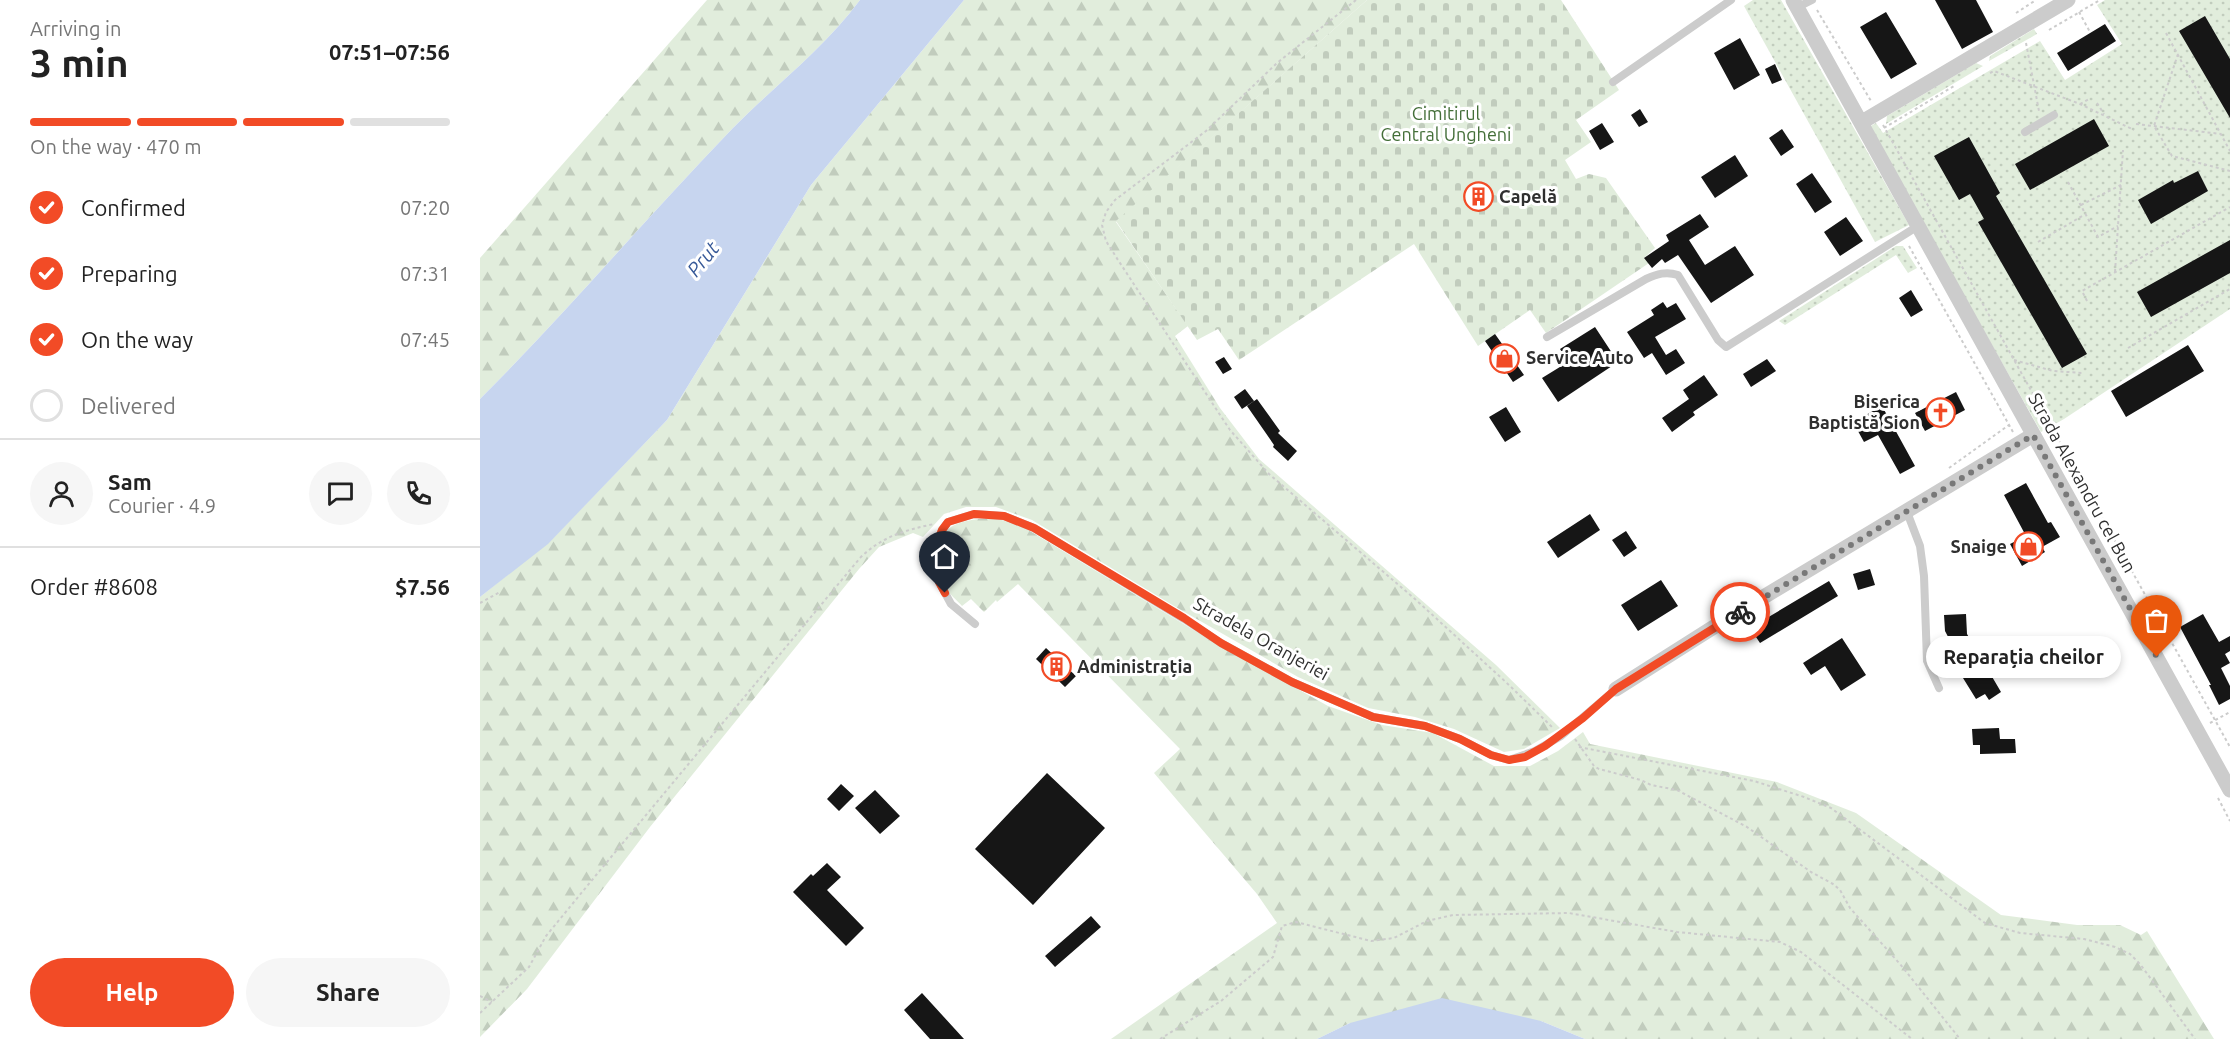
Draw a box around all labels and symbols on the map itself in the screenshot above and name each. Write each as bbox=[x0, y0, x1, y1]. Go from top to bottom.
park label: Cimitirul Central Ungheni bbox=[1381, 103, 1512, 144]
building icon: Capelă bbox=[1462, 181, 1494, 213]
place label: Capelă bbox=[1499, 186, 1557, 206]
water label: Prut bbox=[682, 237, 724, 281]
shop icon: Service Auto bbox=[1489, 342, 1521, 374]
place label: Service Auto bbox=[1526, 347, 1634, 367]
street label: Strada Alexandru cel Bun bbox=[2025, 389, 2141, 576]
place label: Biserica Baptistă Sion bbox=[1808, 391, 1920, 432]
church icon: Biserica Baptistă Sion bbox=[1925, 396, 1957, 428]
pin bbox=[919, 531, 970, 593]
shop icon: Snaige bbox=[2012, 531, 2044, 563]
place label: Snaige bbox=[1950, 536, 2007, 556]
courier bbox=[1710, 582, 1770, 642]
street label: Stradela Oranjeriei bbox=[1190, 593, 1332, 684]
pin bbox=[2131, 595, 2182, 657]
callout: Reparația cheilor bbox=[1926, 636, 2121, 678]
building icon: Administrația bbox=[1040, 651, 1072, 683]
place label: Administrația bbox=[1077, 656, 1192, 677]

